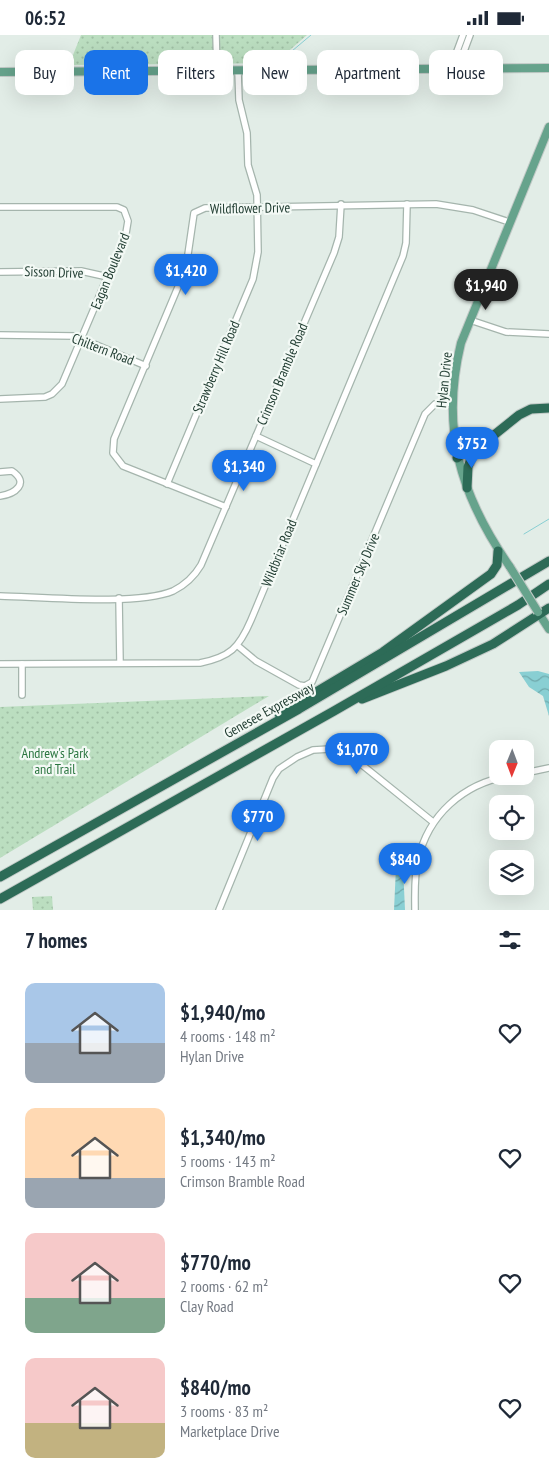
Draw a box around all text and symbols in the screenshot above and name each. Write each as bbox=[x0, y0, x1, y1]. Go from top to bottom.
text: 06:52 bbox=[25, 6, 66, 30]
chip: Buy bbox=[15, 50, 74, 95]
chip: Rent bbox=[84, 50, 148, 95]
chip: Filters bbox=[158, 50, 233, 95]
chip: New bbox=[243, 50, 307, 95]
chip: Apartment bbox=[317, 50, 419, 95]
chip: House bbox=[429, 50, 503, 95]
street label: Wildflower Drive bbox=[210, 198, 291, 218]
street label: Eagan Boulevard bbox=[87, 230, 133, 312]
pin: $1,420 bbox=[145, 253, 227, 296]
text: $1,420 bbox=[165, 260, 207, 280]
street label: Sisson Drive bbox=[24, 262, 84, 282]
pin: $1,940 bbox=[445, 269, 527, 311]
text: $1,940 bbox=[465, 275, 507, 295]
street label: Strawberry Hill Road bbox=[188, 318, 244, 416]
street label: Crimson Bramble Road bbox=[252, 320, 312, 428]
street label: Chiltern Road bbox=[69, 329, 137, 369]
street label: Hylan Drive bbox=[432, 351, 456, 409]
pin: $752 bbox=[442, 427, 502, 469]
text: $752 bbox=[457, 433, 487, 453]
pin: $1,340 bbox=[203, 449, 285, 492]
text: $1,340 bbox=[223, 456, 265, 476]
street label: Wildbriar Road bbox=[257, 517, 301, 589]
street label: Summer Sky Drive bbox=[333, 530, 383, 618]
street label: Genesee Expressway bbox=[221, 678, 318, 742]
pin: $1,070 bbox=[316, 733, 398, 775]
text: $1,070 bbox=[336, 739, 378, 759]
north arrow bbox=[489, 740, 534, 785]
map controls bbox=[489, 740, 534, 895]
park label: Andrew's Park and Trail bbox=[22, 744, 89, 778]
button: locate bbox=[489, 795, 534, 840]
pin: $770 bbox=[228, 799, 288, 842]
text: $770 bbox=[243, 806, 273, 826]
pin: $840 bbox=[375, 843, 435, 885]
text: $840 bbox=[390, 849, 420, 869]
button: layers bbox=[489, 850, 534, 895]
icon: filters bbox=[496, 926, 524, 954]
text: 7 homes bbox=[25, 927, 87, 954]
text: $1,940/mo bbox=[180, 999, 265, 1026]
icon: home bbox=[65, 1003, 125, 1063]
icon: heart bbox=[496, 1019, 524, 1047]
text: 4 rooms · 148 m² bbox=[180, 1026, 276, 1046]
text: Hylan Drive bbox=[180, 1046, 244, 1066]
text: $1,340/mo bbox=[180, 1124, 265, 1151]
icon: home bbox=[65, 1128, 125, 1188]
icon: heart bbox=[496, 1144, 524, 1172]
text: 5 rooms · 143 m² bbox=[180, 1151, 276, 1171]
text: Crimson Bramble Road bbox=[180, 1171, 305, 1191]
text: $770/mo bbox=[180, 1249, 251, 1276]
icon: home bbox=[65, 1253, 125, 1313]
icon: heart bbox=[496, 1269, 524, 1297]
text: 2 rooms · 62 m² bbox=[180, 1276, 268, 1296]
text: Clay Road bbox=[180, 1296, 234, 1316]
text: $840/mo bbox=[180, 1374, 251, 1401]
icon: home bbox=[65, 1378, 125, 1438]
icon: heart bbox=[496, 1394, 524, 1422]
text: 3 rooms · 83 m² bbox=[180, 1401, 268, 1421]
text: Marketplace Drive bbox=[180, 1421, 280, 1441]

